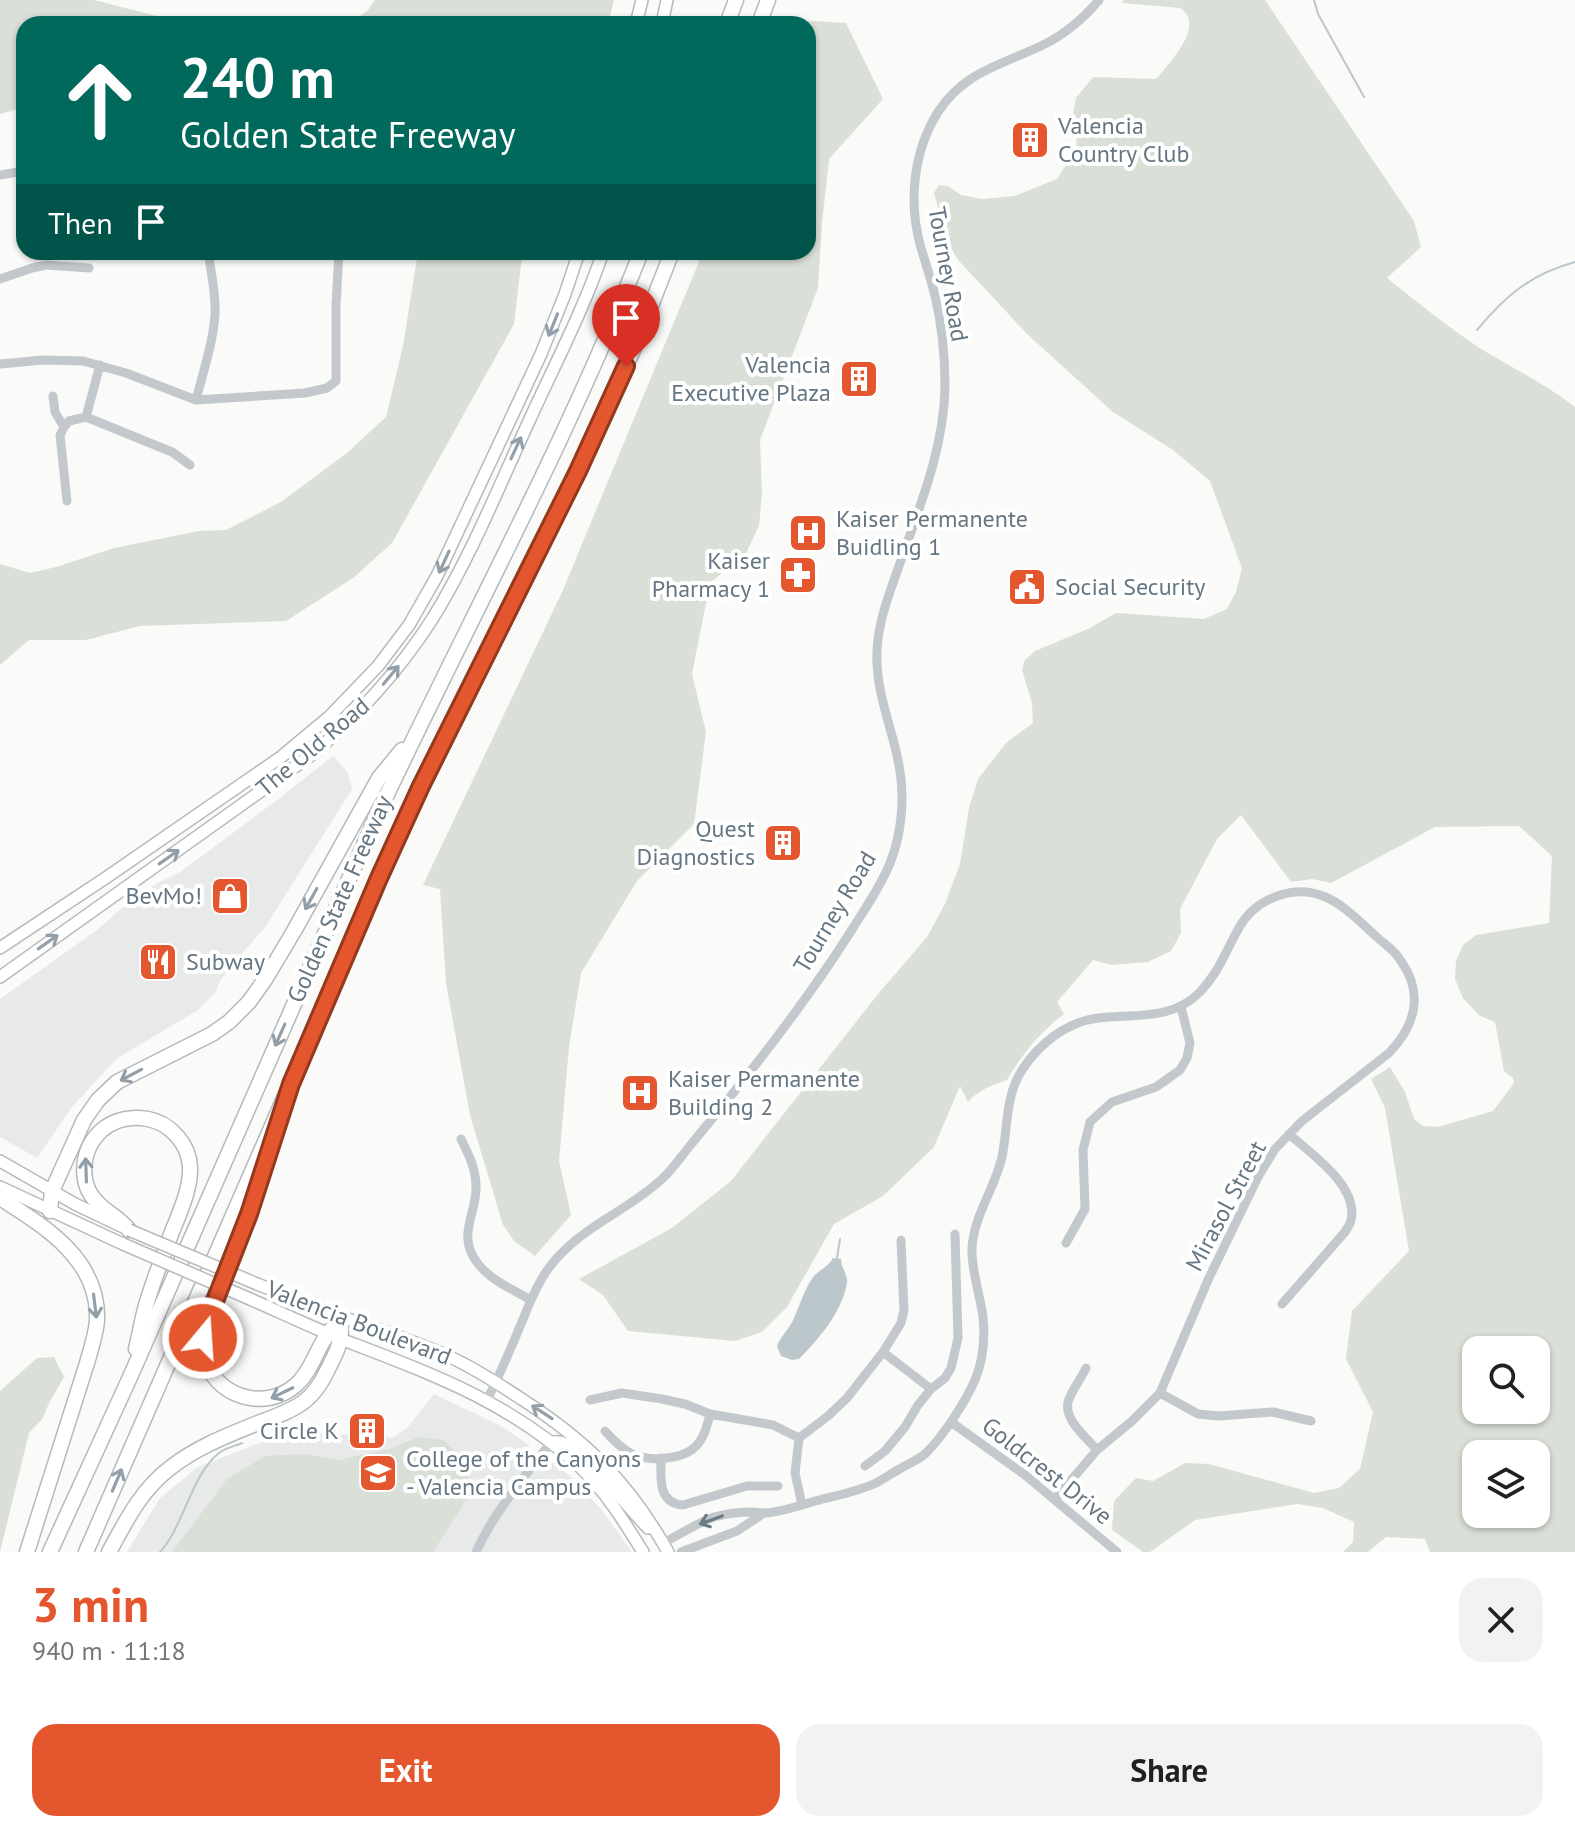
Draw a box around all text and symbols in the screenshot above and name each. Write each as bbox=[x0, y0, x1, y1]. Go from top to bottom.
text: 240 m bbox=[180, 41, 335, 113]
icon: ahead bbox=[48, 48, 152, 152]
place label: Valencia Country Club bbox=[1057, 110, 1189, 169]
text: Golden State Freeway bbox=[180, 111, 515, 158]
building icon: Valencia Country Club bbox=[1009, 119, 1051, 161]
icon: arrive bbox=[129, 200, 173, 244]
text: Then bbox=[48, 203, 113, 242]
street label: Tourney Road bbox=[921, 204, 976, 344]
pin bbox=[592, 284, 660, 366]
icon: arrive bbox=[604, 296, 648, 340]
one-way arrow bbox=[544, 312, 559, 337]
place label: Valencia Executive Plaza bbox=[671, 349, 831, 408]
building icon: Valencia Executive Plaza bbox=[838, 358, 880, 400]
one-way arrow bbox=[509, 437, 524, 461]
place label: Kaiser Permanente Buidling 1 bbox=[836, 503, 1028, 562]
hospital icon: Kaiser Permanente Buidling 1 bbox=[787, 512, 829, 554]
place label: Kaiser Pharmacy 1 bbox=[652, 545, 770, 604]
one-way arrow bbox=[436, 549, 451, 573]
pharmacy icon: Kaiser Pharmacy 1 bbox=[777, 554, 819, 596]
public building icon: Social Security bbox=[1006, 566, 1048, 608]
place label: Social Security bbox=[1055, 571, 1206, 602]
one-way arrow bbox=[382, 665, 400, 686]
street label: The Old Road bbox=[250, 690, 376, 803]
street label: Golden State Freeway bbox=[280, 790, 399, 1007]
place label: Quest Diagnostics bbox=[636, 813, 755, 872]
building icon: Quest Diagnostics bbox=[762, 822, 804, 864]
street label: Tourney Road bbox=[786, 845, 883, 978]
one-way arrow bbox=[158, 849, 180, 865]
shop icon: BevMo! bbox=[209, 875, 251, 917]
place label: BevMo! bbox=[126, 880, 202, 911]
one-way arrow bbox=[303, 887, 318, 911]
one-way arrow bbox=[37, 934, 58, 951]
restaurant icon: Subway bbox=[137, 941, 179, 983]
place label: Subway bbox=[186, 946, 265, 977]
one-way arrow bbox=[271, 1022, 286, 1047]
place label: Kaiser Permanente Building 2 bbox=[668, 1063, 860, 1122]
one-way arrow bbox=[120, 1067, 143, 1083]
hospital icon: Kaiser Permanente Building 2 bbox=[619, 1072, 661, 1114]
street label: Mirasol Street bbox=[1178, 1135, 1273, 1276]
one-way arrow bbox=[78, 1157, 93, 1184]
street label: Valencia Boulevard bbox=[262, 1273, 456, 1372]
one-way arrow bbox=[88, 1293, 103, 1319]
position arrow bbox=[161, 1296, 245, 1380]
map controls bbox=[1462, 1336, 1550, 1528]
button: search bbox=[1462, 1336, 1550, 1424]
one-way arrow bbox=[270, 1386, 294, 1401]
one-way arrow bbox=[532, 1404, 554, 1420]
building icon: Circle K bbox=[346, 1410, 388, 1452]
street label: Goldcrest Drive bbox=[976, 1410, 1119, 1531]
place label: Circle K bbox=[260, 1415, 339, 1446]
button: layers bbox=[1462, 1440, 1550, 1528]
place label: College of the Canyons - Valencia Campus bbox=[406, 1443, 641, 1502]
school or university icon: College of the Canyons - Valencia Campus bbox=[357, 1452, 399, 1494]
one-way arrow bbox=[111, 1469, 126, 1493]
one-way arrow bbox=[699, 1514, 724, 1528]
text: 3 min bbox=[32, 1573, 149, 1635]
button: close bbox=[1459, 1578, 1543, 1662]
text: 940 m · 11:18 bbox=[32, 1634, 186, 1667]
button: Exit bbox=[32, 1724, 780, 1816]
button: Share bbox=[796, 1724, 1543, 1816]

